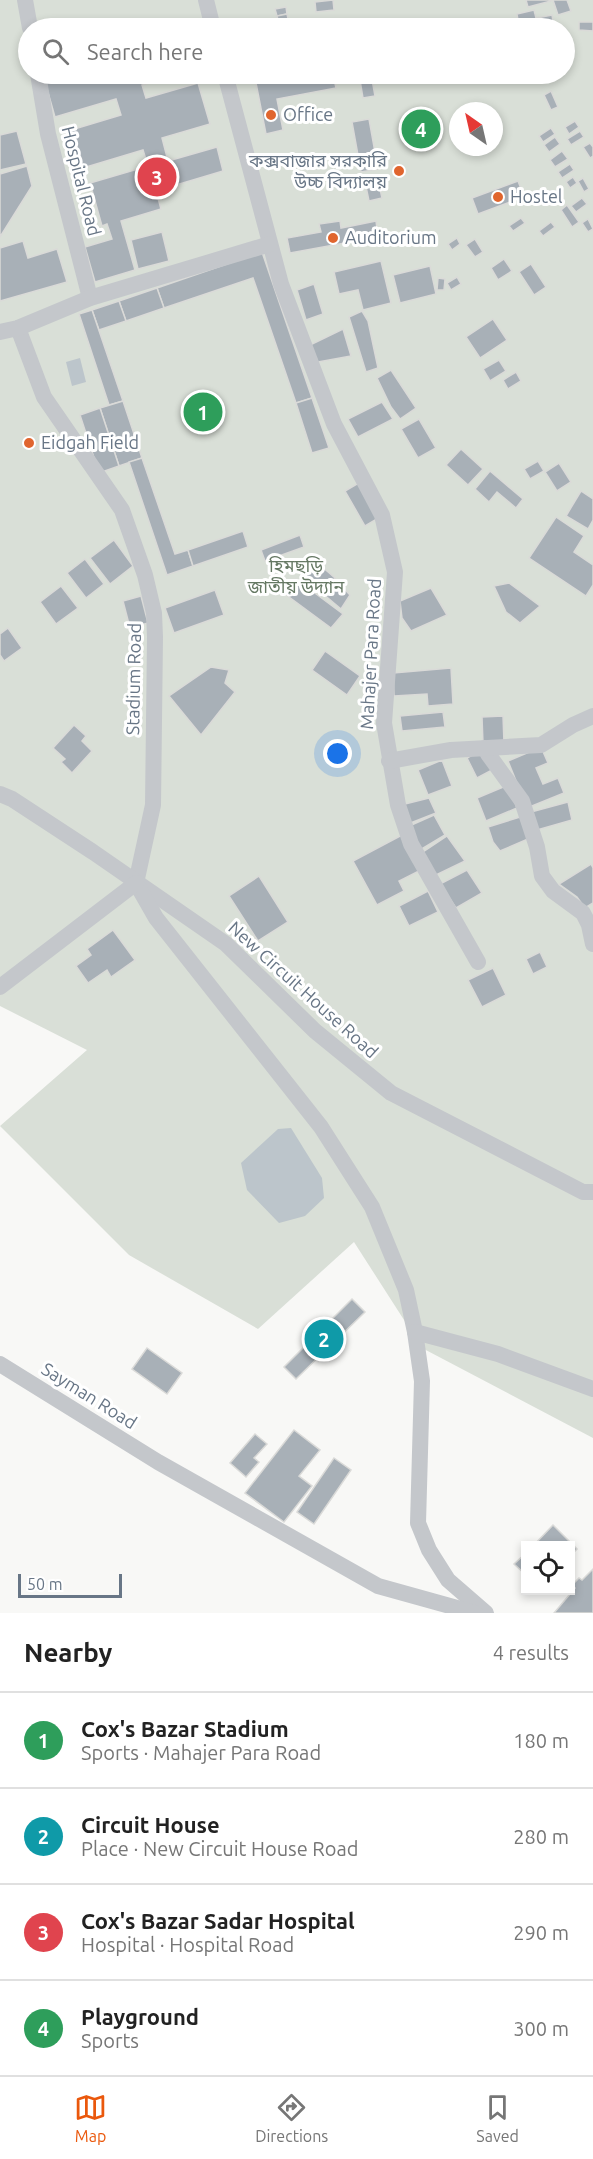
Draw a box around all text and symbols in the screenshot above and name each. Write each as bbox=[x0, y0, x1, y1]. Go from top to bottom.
search box bbox=[18, 18, 575, 84]
icon: search bbox=[39, 35, 72, 68]
text: Search here bbox=[87, 39, 203, 64]
north arrow bbox=[449, 102, 503, 156]
place label: Office bbox=[283, 104, 333, 124]
pin: 4 bbox=[402, 106, 440, 152]
marker: Office bbox=[264, 108, 278, 122]
street label: Hospital Road bbox=[59, 124, 105, 238]
place label: কক্সবাজার সরকারি উচ্চ বিদ্যালয় bbox=[248, 150, 388, 191]
pin: 3 bbox=[138, 154, 176, 200]
marker: কক্সবাজার সরকারি উচ্চ বিদ্যালয় bbox=[392, 164, 406, 178]
place label: Hostel bbox=[510, 186, 563, 206]
marker: Hostel bbox=[491, 190, 505, 204]
place label: Auditorium bbox=[345, 227, 436, 247]
marker: Auditorium bbox=[326, 231, 340, 245]
pin: 1 bbox=[184, 390, 222, 434]
place label: Eidgah Field bbox=[41, 432, 139, 452]
marker: Eidgah Field bbox=[22, 436, 36, 450]
park label: হিমছড়ি জাতীয় উদ্যান bbox=[247, 555, 345, 596]
street label: Mahajer Para Road bbox=[356, 578, 384, 730]
street label: Stadium Road bbox=[122, 623, 144, 735]
your location bbox=[323, 739, 352, 768]
street label: New Circuit House Road bbox=[225, 917, 382, 1062]
pin: 2 bbox=[304, 1316, 344, 1362]
street label: Sayman Road bbox=[38, 1358, 141, 1432]
map controls bbox=[521, 1541, 575, 1595]
button: locate bbox=[521, 1541, 575, 1595]
scale bar bbox=[18, 1571, 122, 1598]
text: 50 m bbox=[27, 1575, 63, 1593]
text: Nearby bbox=[24, 1638, 112, 1667]
text: 4 results bbox=[493, 1641, 569, 1664]
text: Cox's Bazar Stadium bbox=[81, 1716, 289, 1741]
text: 1 bbox=[38, 1729, 49, 1752]
text: 180 m bbox=[513, 1729, 569, 1752]
text: Sports · Mahajer Para Road bbox=[81, 1741, 321, 1764]
text: Circuit House bbox=[81, 1812, 220, 1837]
text: 2 bbox=[38, 1825, 49, 1848]
text: 280 m bbox=[513, 1825, 569, 1848]
text: Place · New Circuit House Road bbox=[81, 1837, 358, 1860]
text: Cox's Bazar Sadar Hospital bbox=[81, 1908, 355, 1933]
text: 3 bbox=[38, 1921, 49, 1944]
text: 290 m bbox=[513, 1921, 569, 1944]
text: Hospital · Hospital Road bbox=[81, 1933, 294, 1956]
text: Playground bbox=[81, 2004, 199, 2029]
text: 4 bbox=[38, 2017, 49, 2040]
text: 300 m bbox=[513, 2017, 569, 2040]
text: Sports bbox=[81, 2029, 139, 2052]
tab: Map bbox=[74, 2091, 107, 2145]
tab: Directions bbox=[255, 2091, 328, 2145]
tab: Saved bbox=[476, 2091, 519, 2145]

